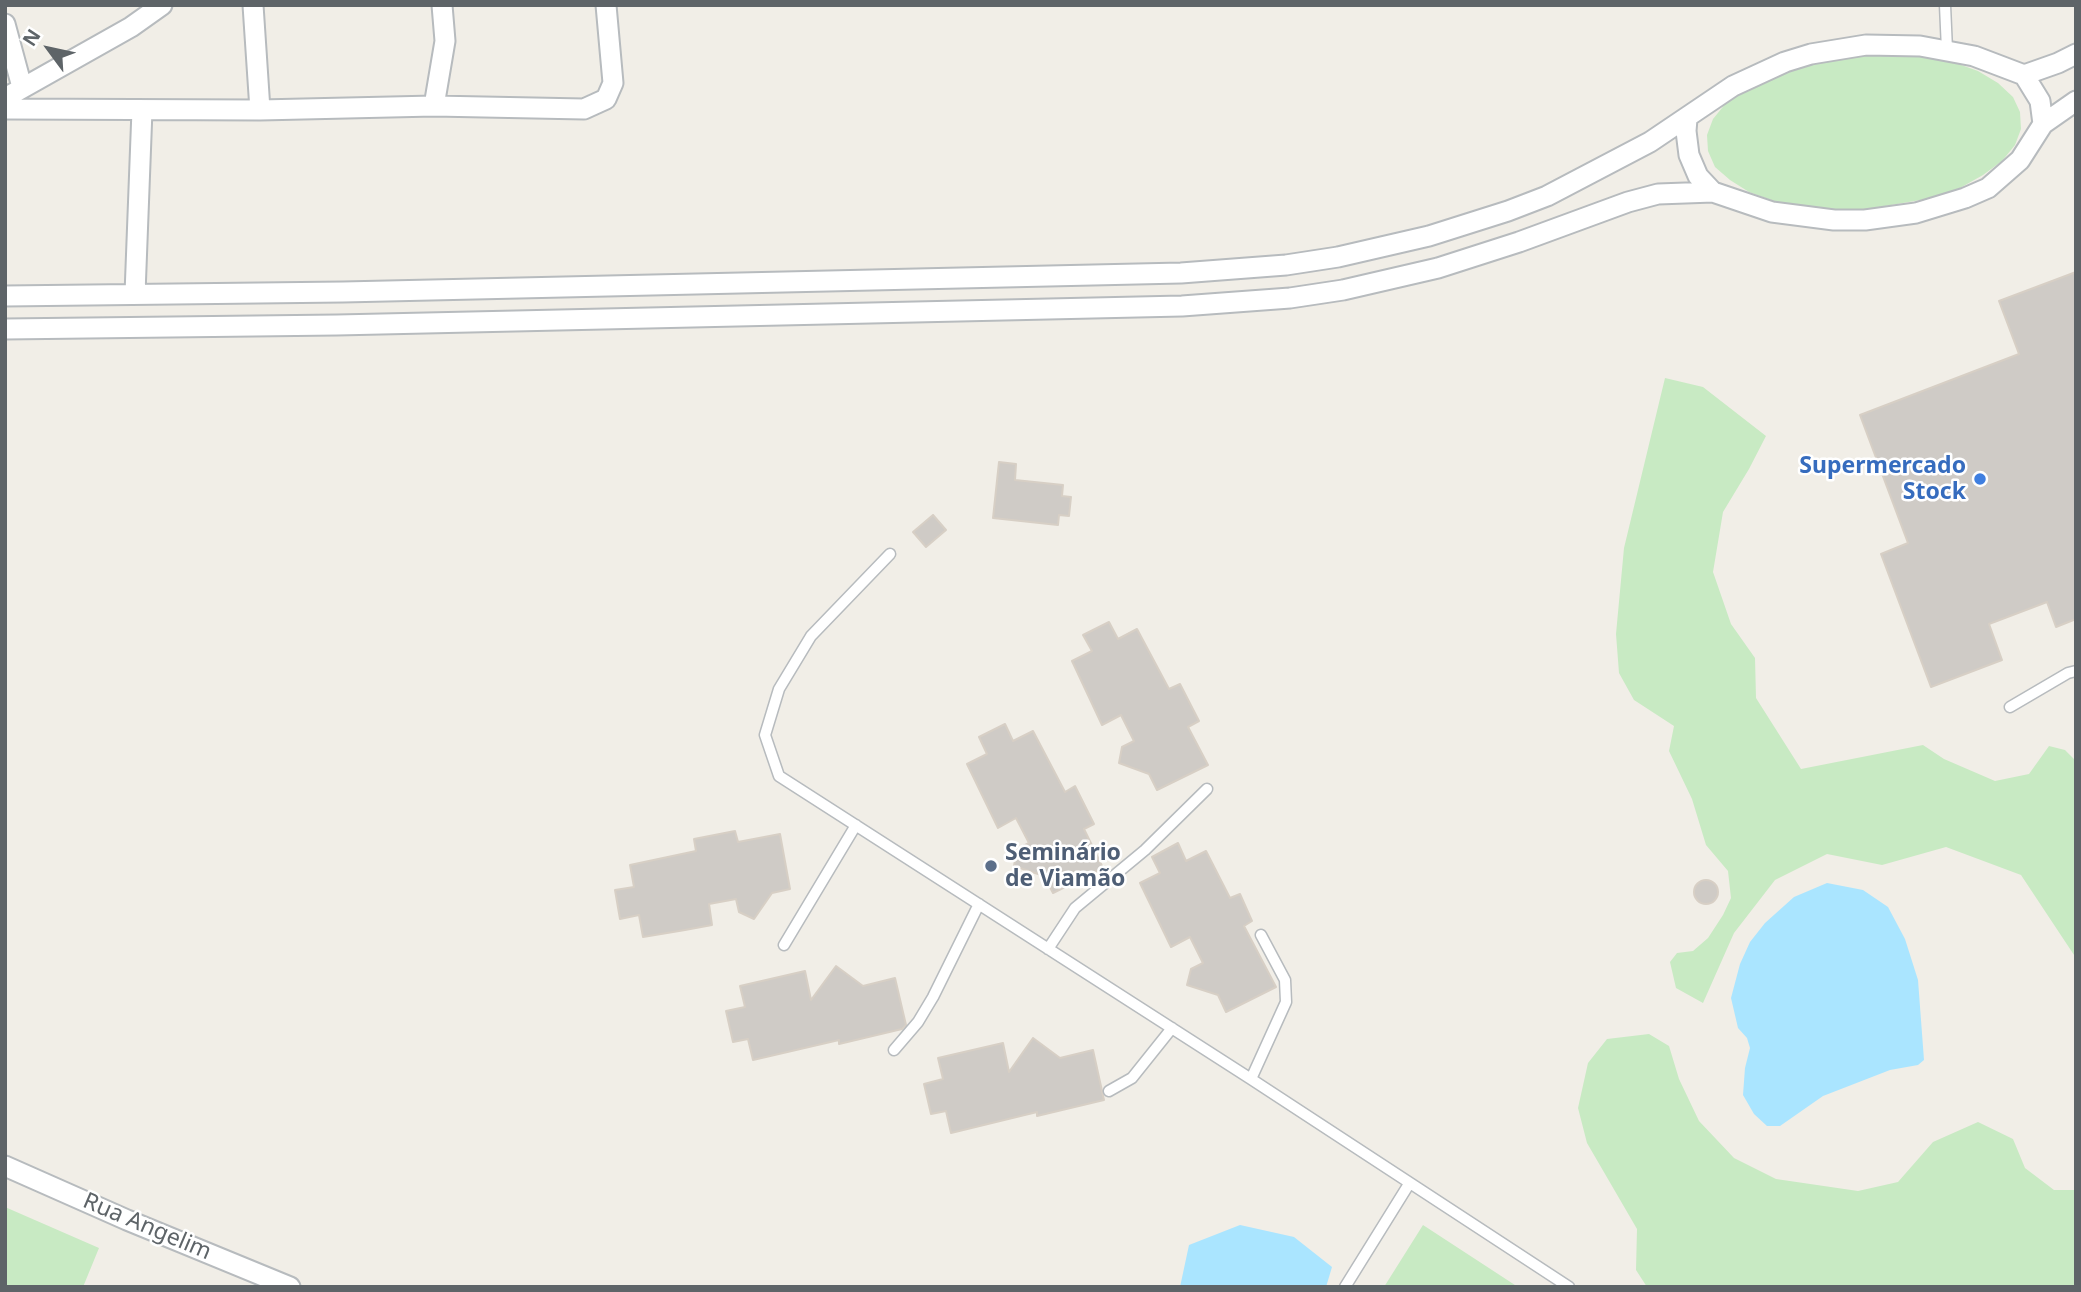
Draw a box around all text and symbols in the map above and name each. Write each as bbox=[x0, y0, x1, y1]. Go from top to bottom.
north arrow bbox=[14, 14, 84, 84]
text: N bbox=[16, 24, 46, 51]
place label: Supermercado Stock bbox=[1799, 452, 1966, 506]
marker: Supermercado Stock bbox=[1972, 471, 1988, 487]
place label: Seminário de Viamão bbox=[1005, 839, 1125, 893]
marker: Seminário de Viamão bbox=[983, 858, 999, 874]
street label: Rua Angelim bbox=[79, 1188, 215, 1266]

